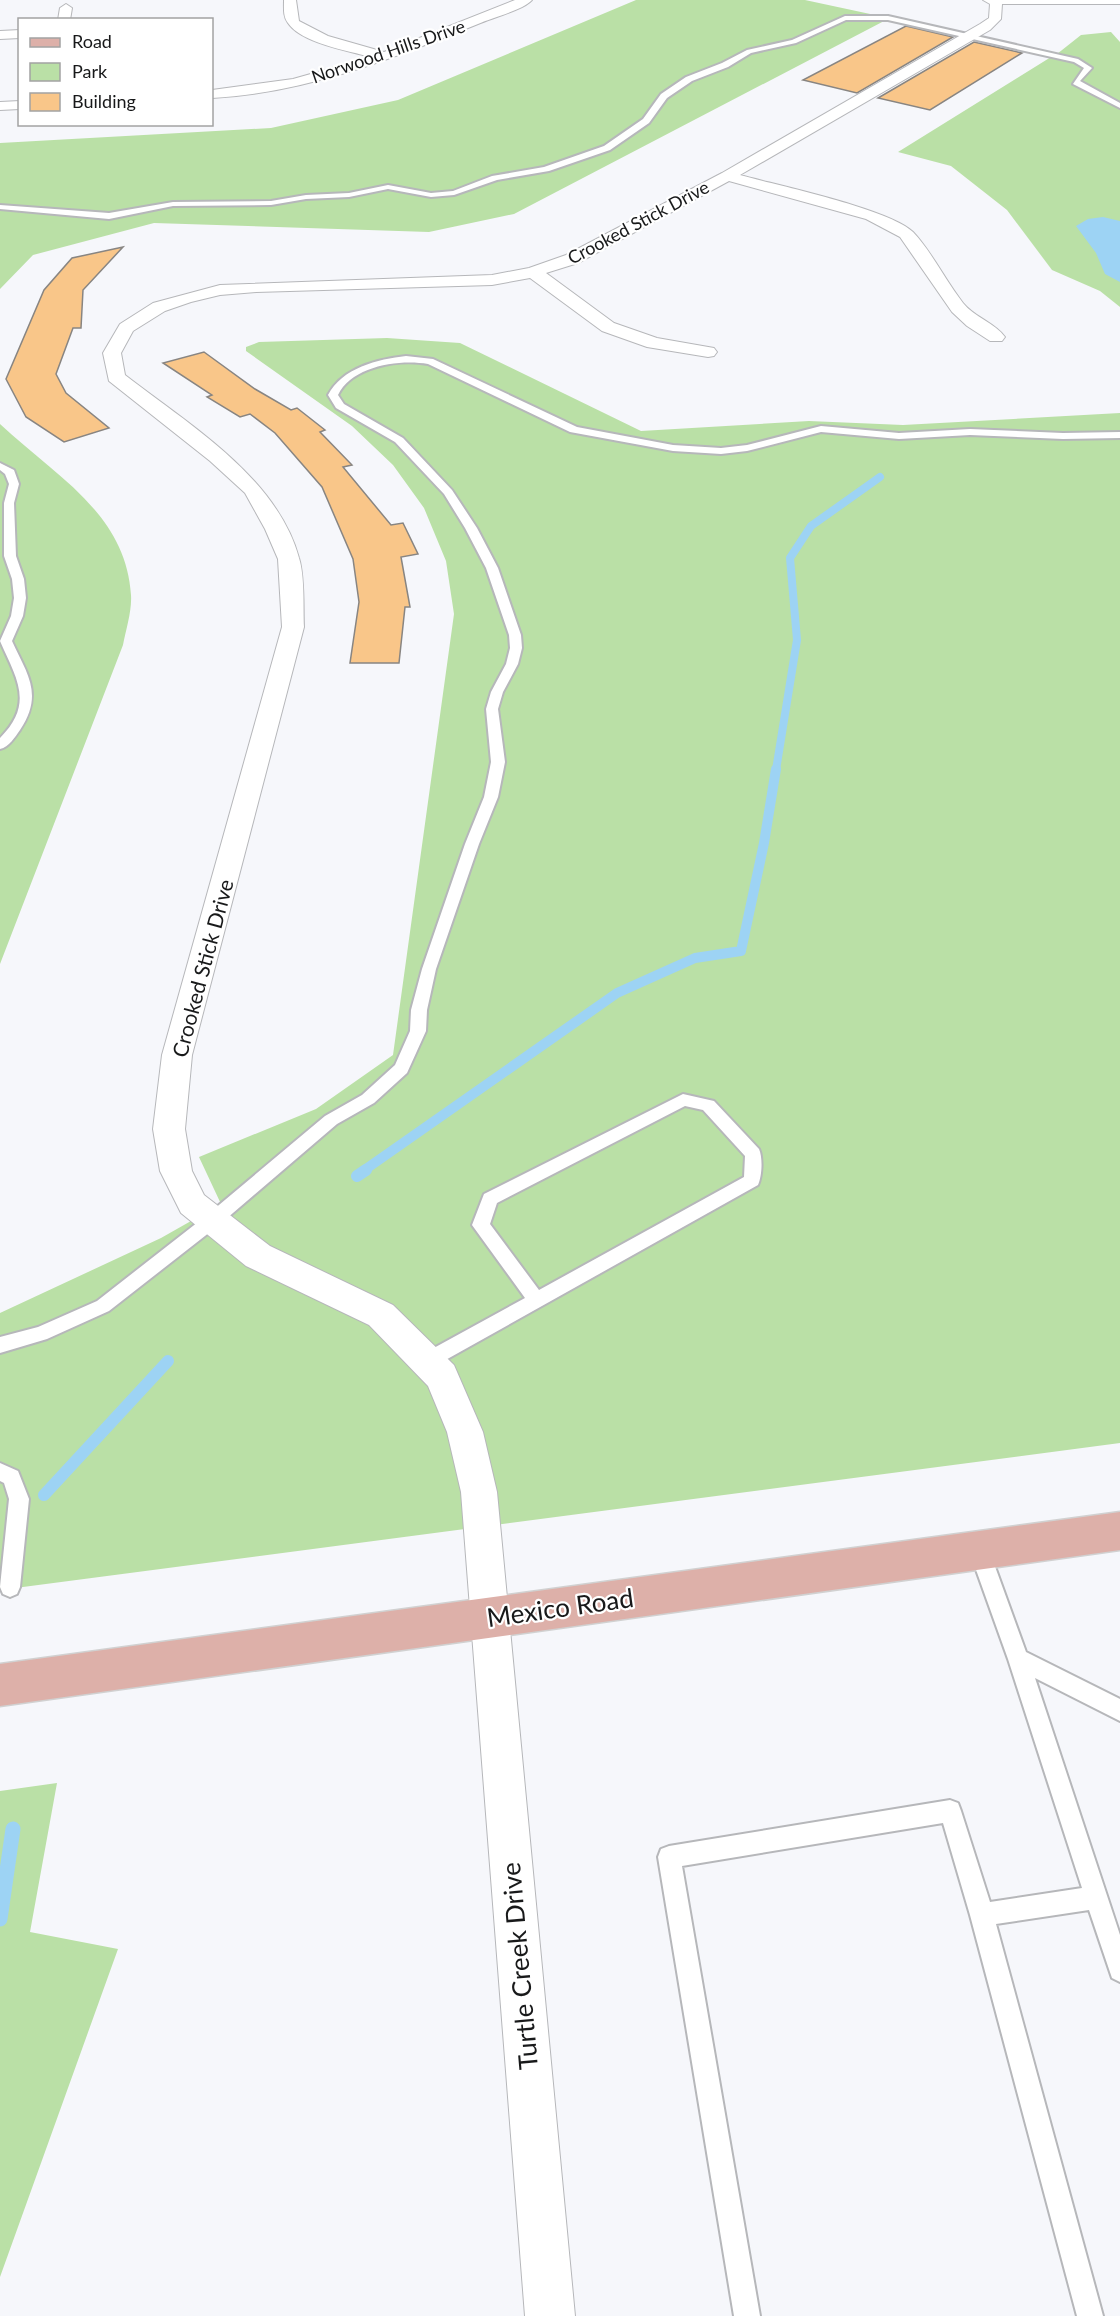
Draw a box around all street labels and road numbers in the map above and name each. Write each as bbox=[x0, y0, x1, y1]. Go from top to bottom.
street label: Norwood Hills Drive bbox=[308, 14, 468, 88]
street label: Crooked Stick Drive bbox=[563, 175, 713, 269]
street label: Crooked Stick Drive bbox=[166, 876, 238, 1060]
street label: Mexico Road bbox=[485, 1581, 635, 1633]
street label: Turtle Creek Drive bbox=[494, 1861, 544, 2071]

